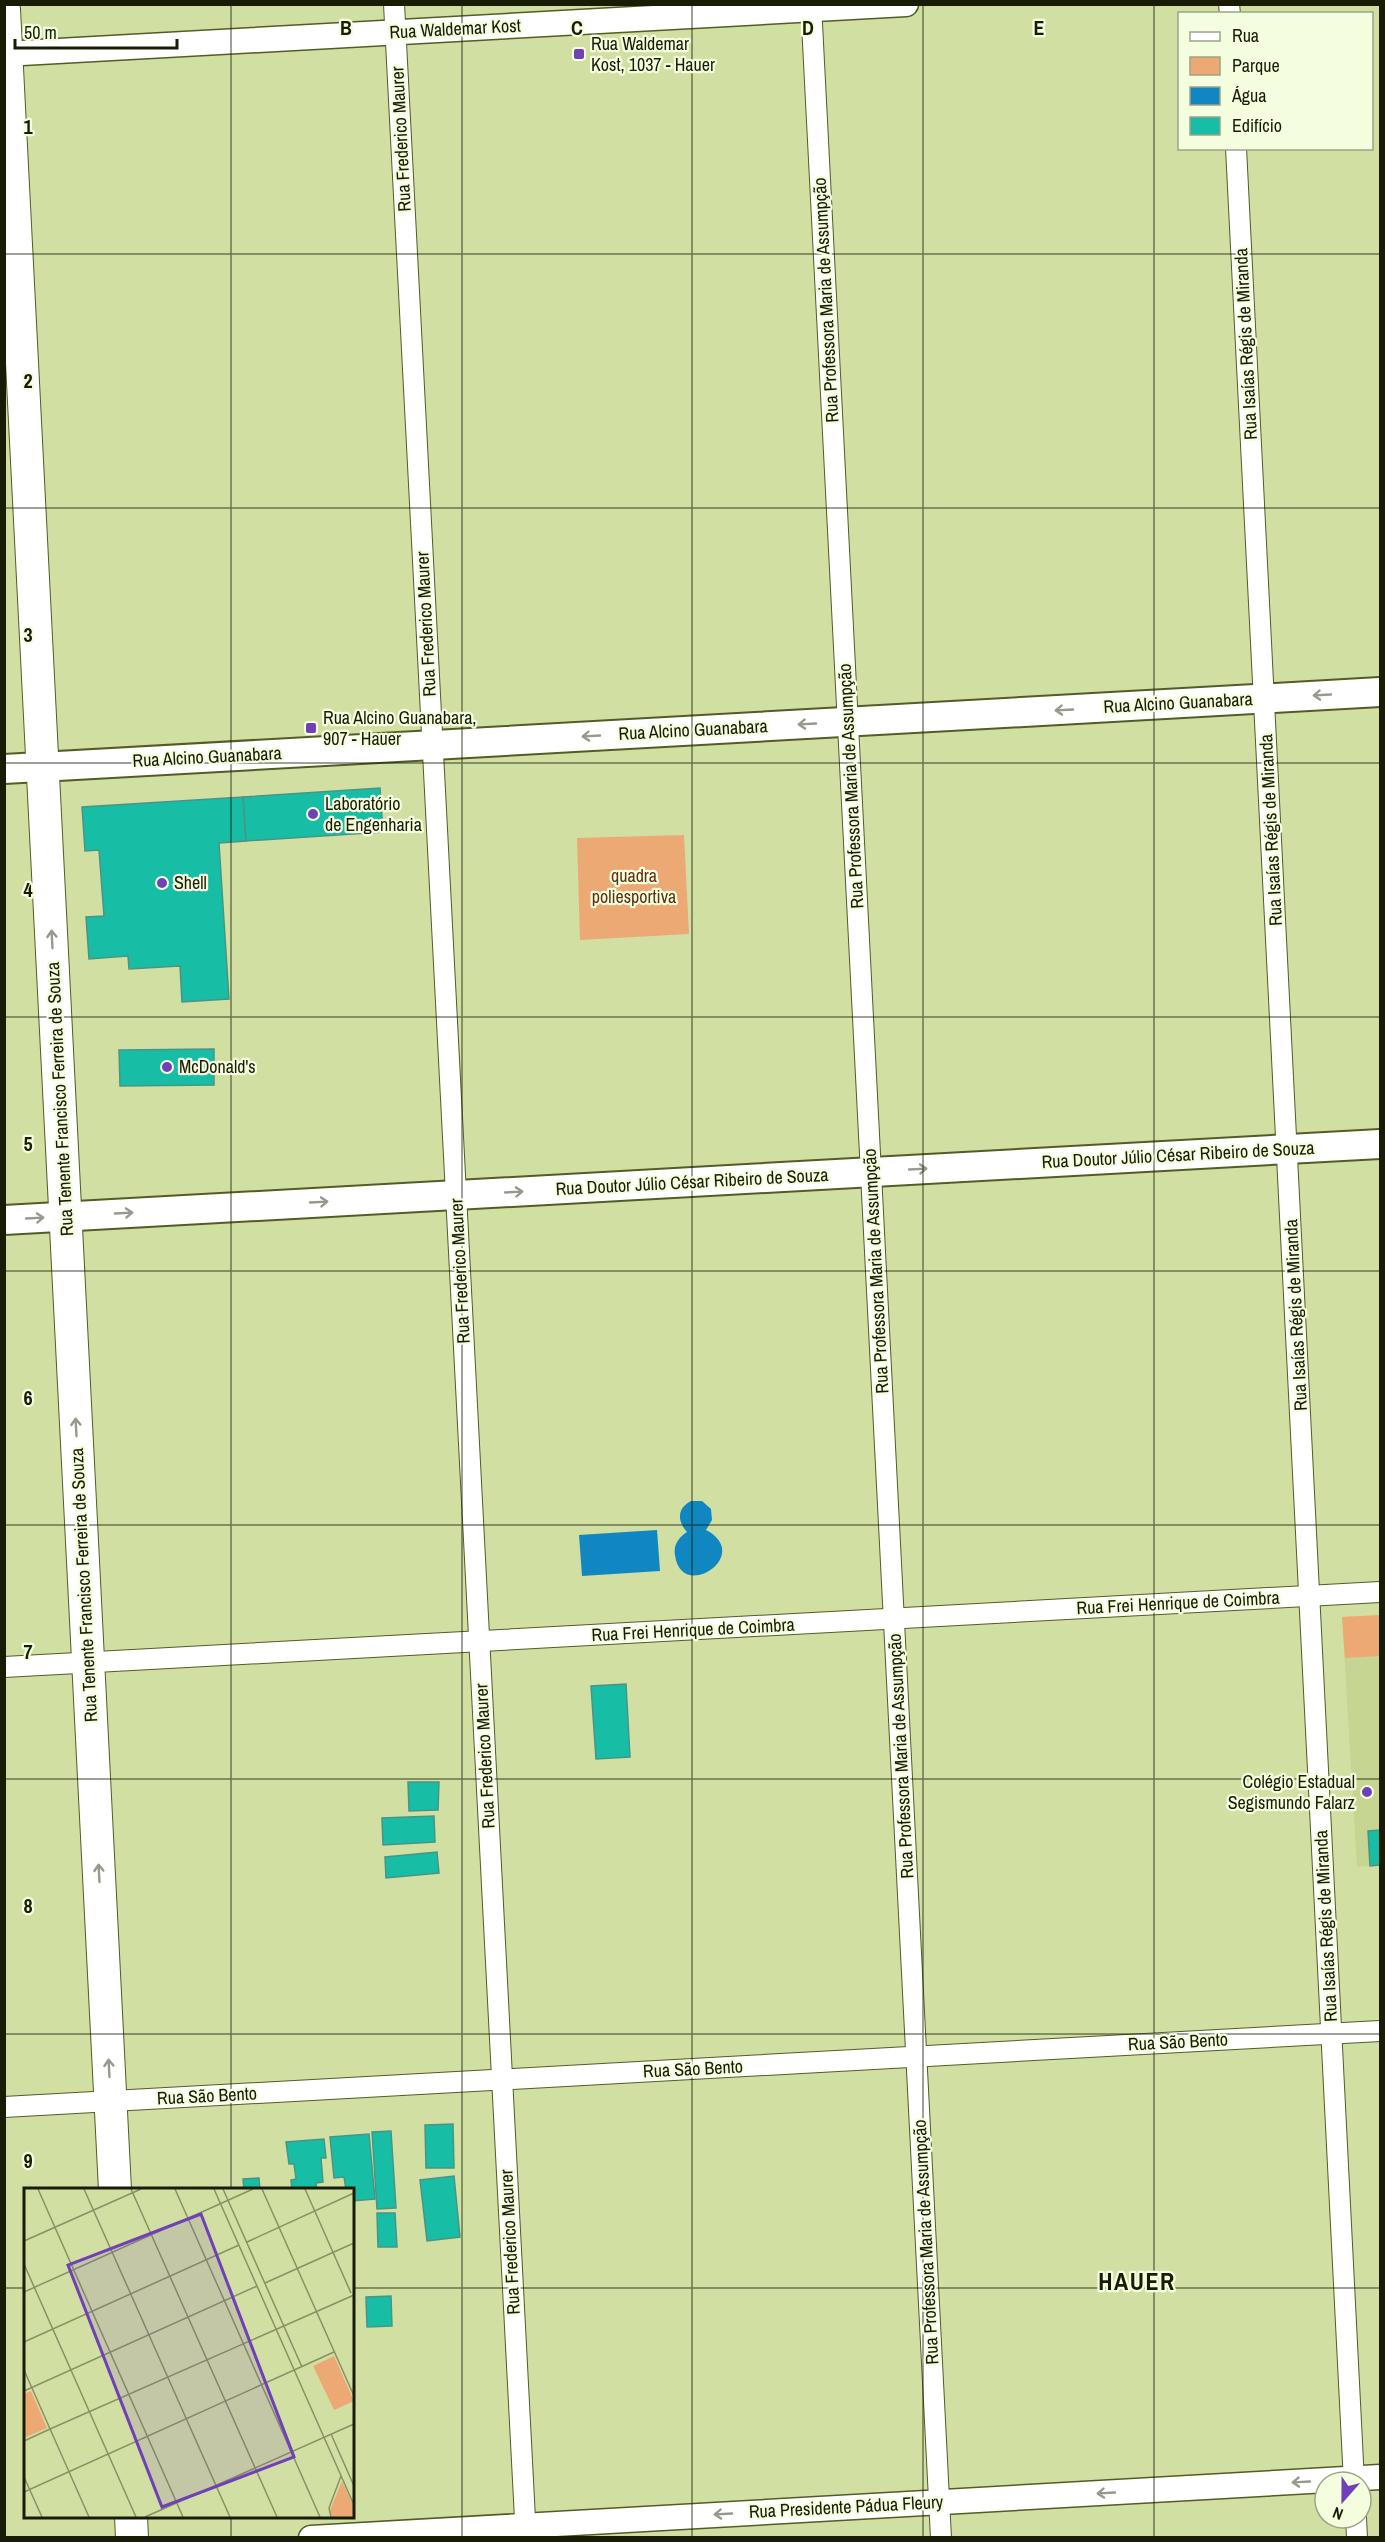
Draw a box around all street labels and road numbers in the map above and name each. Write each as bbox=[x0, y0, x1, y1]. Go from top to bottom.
street label: Rua Waldemar Kost bbox=[389, 13, 521, 44]
street label: Rua Frederico Maurer bbox=[384, 66, 417, 212]
street label: Rua Professora Maria de Assumpção bbox=[807, 177, 844, 423]
street label: Rua Isaías Régis de Miranda bbox=[1228, 248, 1263, 441]
street label: Rua Frederico Maurer bbox=[409, 551, 442, 697]
street label: Rua Professora Maria de Assumpção bbox=[832, 663, 869, 909]
street label: Rua Alcino Guanabara bbox=[1103, 686, 1253, 719]
street label: Rua Alcino Guanabara bbox=[618, 713, 768, 746]
street label: Rua Isaías Régis de Miranda bbox=[1253, 734, 1288, 927]
street label: Rua Alcino Guanabara bbox=[132, 740, 282, 773]
street label: Rua Tenente Francisco Ferreira de Souza bbox=[40, 961, 79, 1237]
street label: Rua Doutor Júlio César Ribeiro de Souza bbox=[1041, 1135, 1315, 1174]
street label: Rua Professora Maria de Assumpção bbox=[857, 1148, 894, 1394]
street label: Rua Doutor Júlio César Ribeiro de Souza bbox=[555, 1162, 829, 1201]
street label: Rua Frederico Maurer bbox=[443, 1198, 476, 1344]
street label: Rua Isaías Régis de Miranda bbox=[1278, 1219, 1313, 1412]
street label: Rua Tenente Francisco Ferreira de Souza bbox=[64, 1447, 103, 1723]
street label: Rua Frei Henrique de Coimbra bbox=[1076, 1585, 1280, 1620]
street label: Rua Frei Henrique de Coimbra bbox=[591, 1612, 795, 1647]
street label: Rua Professora Maria de Assumpção bbox=[882, 1633, 919, 1879]
street label: Rua Frederico Maurer bbox=[468, 1683, 501, 1829]
street label: Rua Isaías Régis de Miranda bbox=[1308, 1830, 1343, 2023]
street label: Rua São Bento bbox=[1127, 2026, 1229, 2057]
street label: Rua São Bento bbox=[642, 2053, 744, 2084]
street label: Rua São Bento bbox=[156, 2080, 258, 2111]
street label: Rua Professora Maria de Assumpção bbox=[907, 2119, 944, 2365]
street label: Rua Frederico Maurer bbox=[493, 2169, 526, 2315]
street label: Rua Presidente Pádua Fleury bbox=[748, 2489, 944, 2524]

